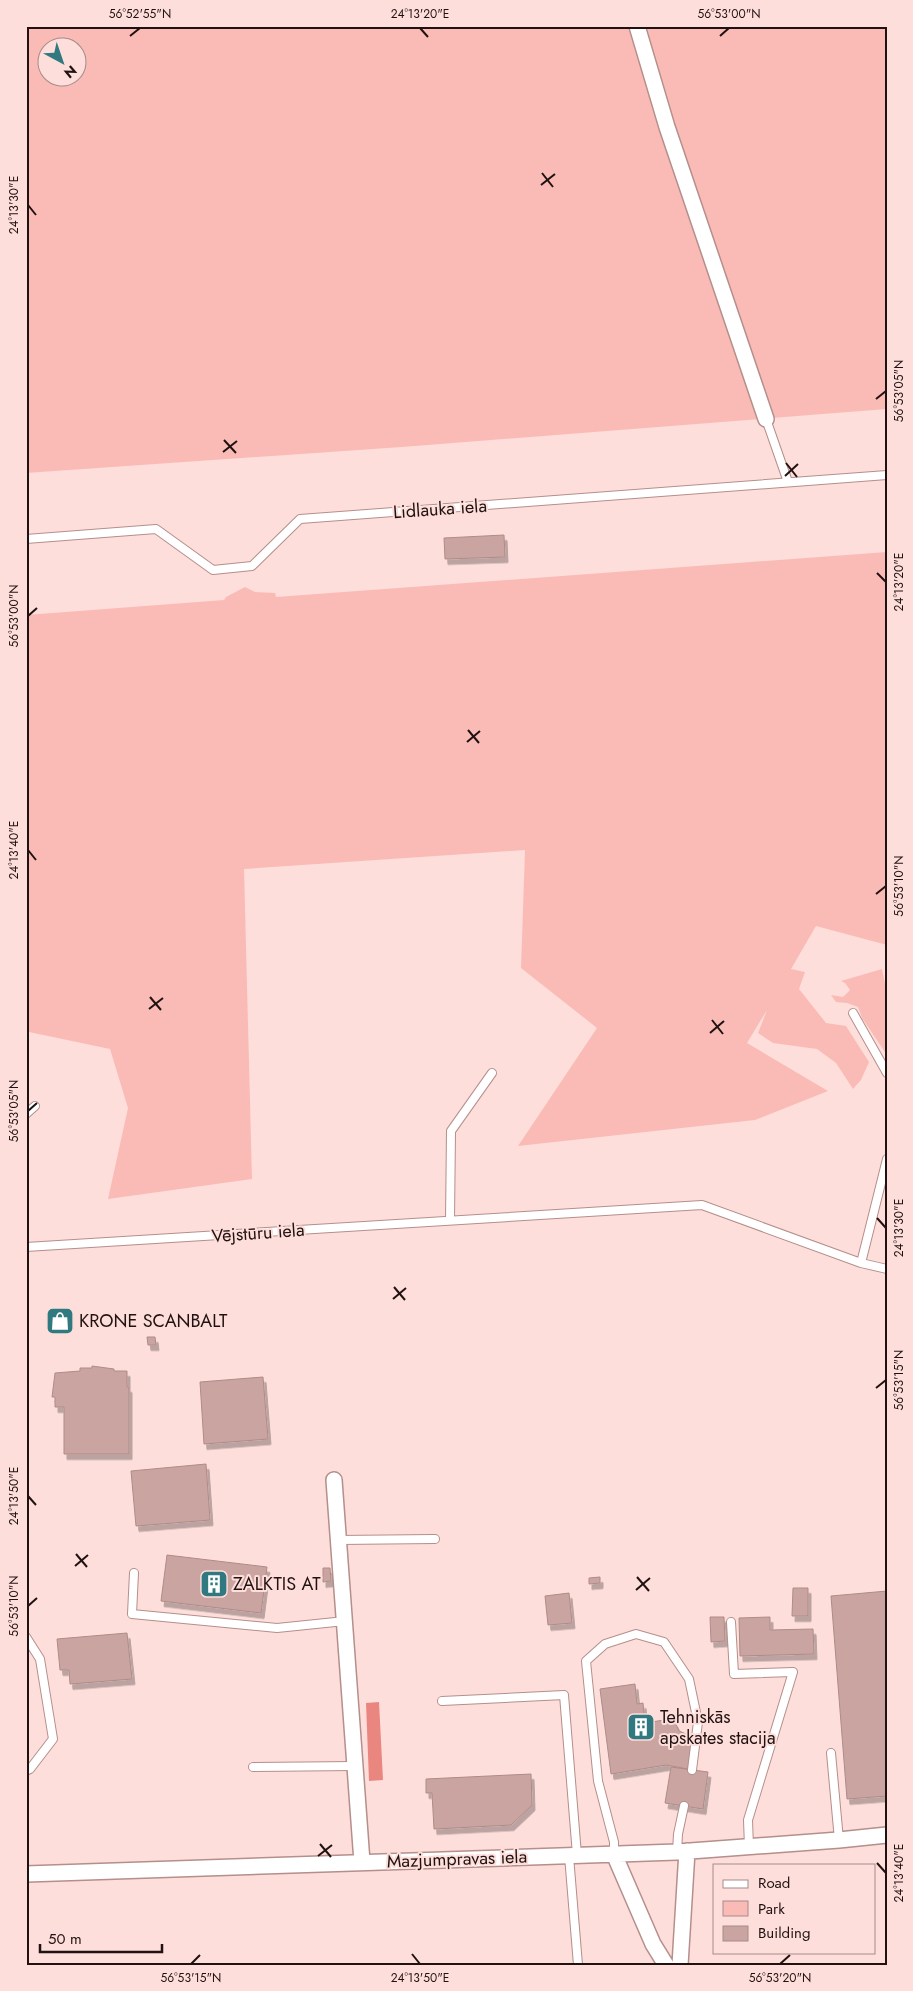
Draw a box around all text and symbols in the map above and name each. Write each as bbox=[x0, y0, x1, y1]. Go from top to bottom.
text: 56°52'55"N bbox=[109, 5, 171, 23]
text: 24°13'20"E bbox=[391, 5, 449, 23]
text: 56°53'00"N bbox=[697, 5, 761, 23]
north arrow bbox=[38, 38, 88, 88]
text: N bbox=[60, 61, 81, 83]
text: 24°13'30"E bbox=[5, 176, 23, 234]
text: 56°53'05"N bbox=[890, 360, 908, 422]
street label: Lidlauka iela bbox=[392, 493, 488, 525]
text: 24°13'20"E bbox=[890, 553, 908, 611]
text: 56°53'00"N bbox=[5, 584, 23, 648]
text: 24°13'40"E bbox=[5, 821, 23, 879]
text: 56°53'10"N bbox=[890, 855, 908, 917]
text: 56°53'05"N bbox=[5, 1080, 23, 1142]
text: 24°13'30"E bbox=[890, 1199, 908, 1257]
street label: Vējstūru iela bbox=[211, 1217, 305, 1249]
shop icon: KRONE SCANBALT bbox=[45, 1306, 75, 1336]
place label: KRONE SCANBALT bbox=[79, 1308, 228, 1334]
text: 56°53'15"N bbox=[890, 1350, 908, 1410]
text: 24°13'50"E bbox=[5, 1467, 23, 1525]
building icon: ZALKTIS AT bbox=[199, 1569, 229, 1599]
place label: ZALKTIS AT bbox=[233, 1571, 321, 1597]
text: 56°53'10"N bbox=[5, 1575, 23, 1637]
place label: Tehniskās apskates stacija bbox=[660, 1704, 776, 1751]
building icon: Tehniskās apskates stacija bbox=[626, 1712, 656, 1742]
street label: Mazjumpravas iela bbox=[386, 1844, 528, 1874]
text: 24°13'40"E bbox=[890, 1844, 908, 1902]
legend bbox=[713, 1864, 876, 1954]
text: Road bbox=[758, 1872, 790, 1894]
text: Park bbox=[758, 1898, 785, 1920]
scale bar bbox=[40, 1921, 162, 1953]
text: Building bbox=[758, 1922, 810, 1944]
text: 50 m bbox=[48, 1928, 82, 1950]
text: 56°53'15"N bbox=[161, 1969, 221, 1987]
text: 24°13'50"E bbox=[391, 1969, 449, 1987]
text: 56°53'20"N bbox=[749, 1969, 811, 1987]

